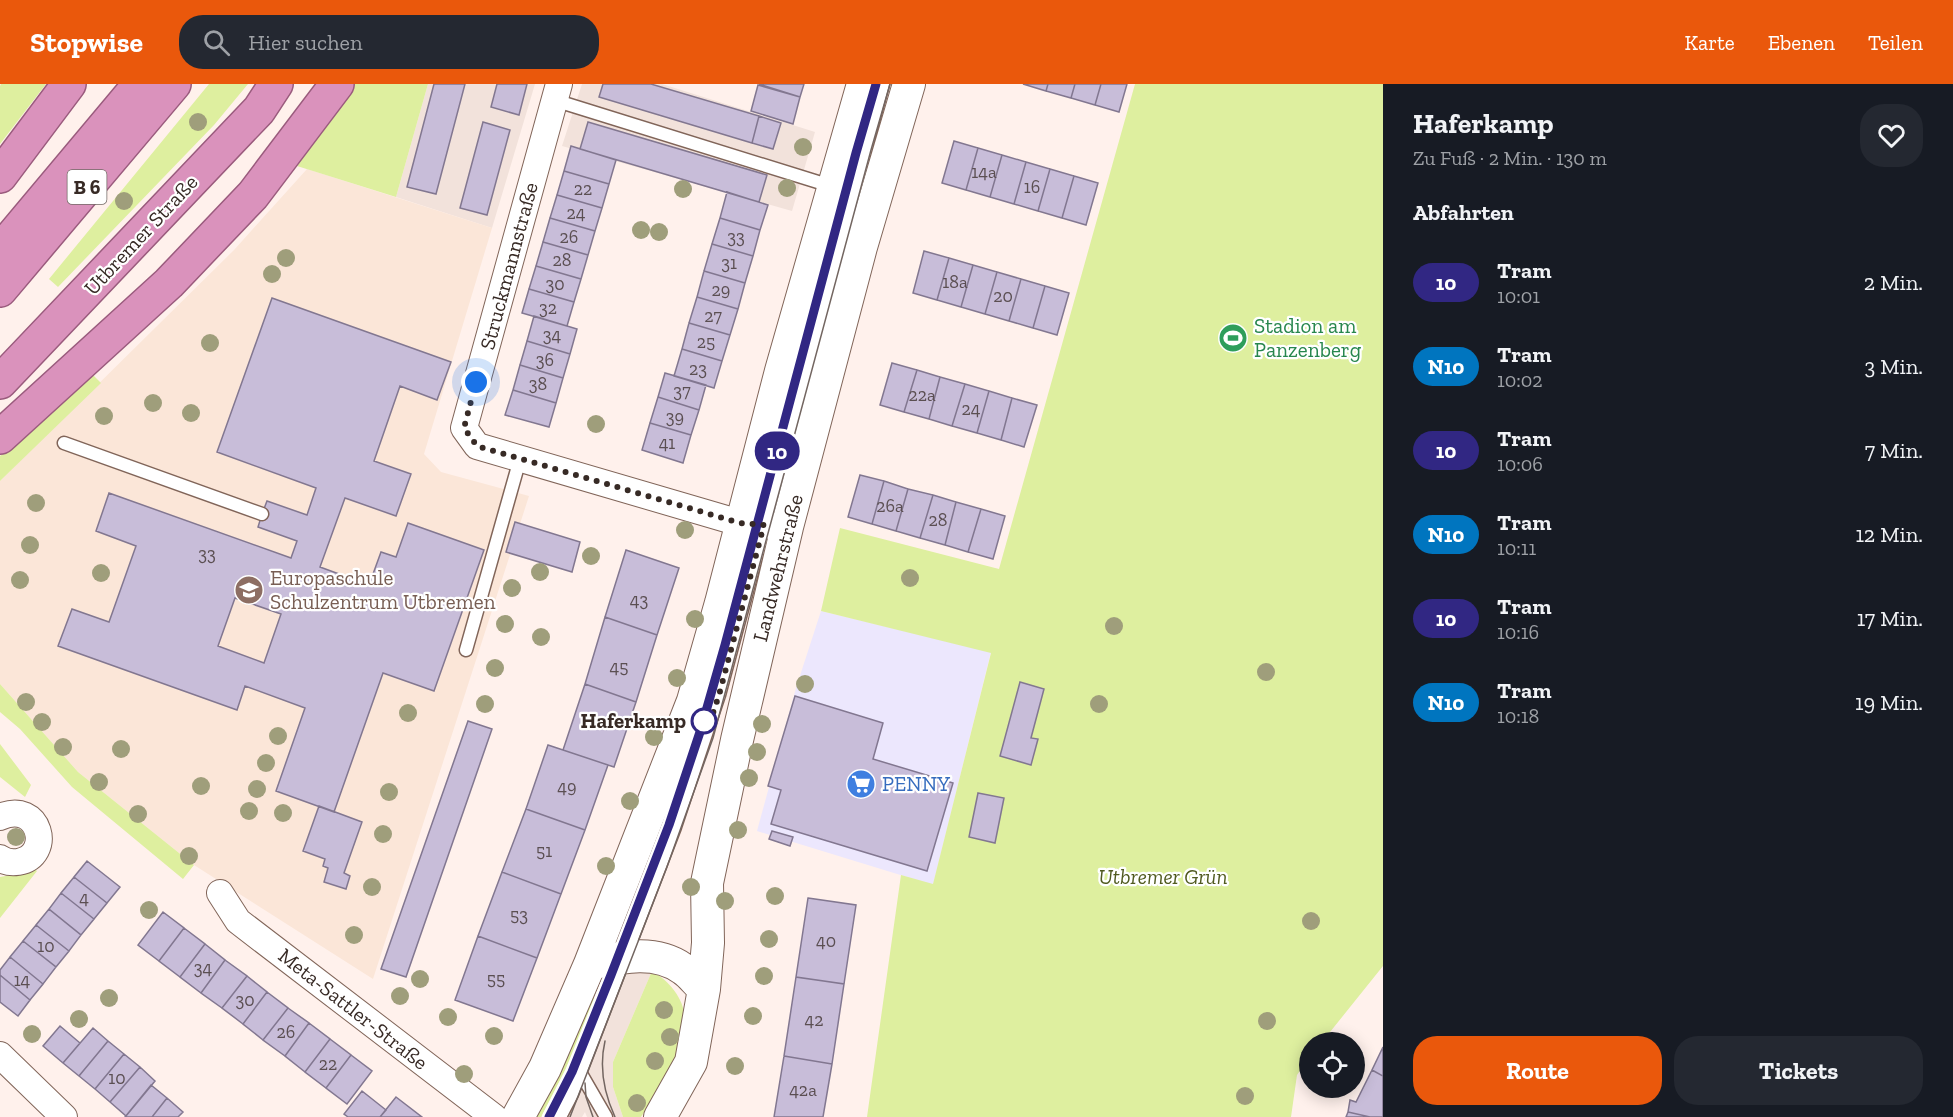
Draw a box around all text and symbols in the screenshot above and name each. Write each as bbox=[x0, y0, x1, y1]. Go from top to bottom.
search box bbox=[179, 15, 599, 69]
text: Stopwise bbox=[30, 26, 143, 59]
icon: search bbox=[200, 26, 233, 59]
text: Hier suchen bbox=[248, 29, 363, 56]
text: Karte bbox=[1685, 30, 1735, 55]
text: Ebenen bbox=[1768, 30, 1835, 55]
text: Teilen bbox=[1868, 30, 1923, 55]
button: heart bbox=[1860, 104, 1923, 167]
text: Haferkamp bbox=[1413, 107, 1554, 140]
text: Zu Fuß · 2 Min. · 130 m bbox=[1413, 146, 1607, 170]
house number: 14a bbox=[971, 161, 997, 183]
street label: Utbremer Straße bbox=[79, 169, 203, 300]
road number: B 6 bbox=[68, 170, 106, 204]
house number: 16 bbox=[1024, 176, 1040, 198]
house number: 22 bbox=[574, 178, 592, 200]
street label: Struckmannstraße bbox=[474, 179, 543, 352]
text: Abfahrten bbox=[1413, 199, 1514, 226]
house number: 24 bbox=[567, 202, 586, 224]
house number: 26 bbox=[560, 226, 578, 248]
house number: 33 bbox=[727, 226, 745, 248]
house number: 28 bbox=[553, 249, 571, 271]
house number: 31 bbox=[721, 252, 737, 274]
text: Tram bbox=[1497, 257, 1551, 284]
text: 2 Min. bbox=[1864, 269, 1923, 296]
text: 10 bbox=[1436, 270, 1456, 295]
house number: 18a bbox=[942, 271, 968, 293]
house number: 30 bbox=[545, 273, 565, 295]
house number: 29 bbox=[712, 279, 730, 301]
text: 10:01 bbox=[1497, 284, 1540, 308]
house number: 20 bbox=[993, 285, 1013, 307]
house number: 32 bbox=[539, 297, 557, 319]
house number: 27 bbox=[704, 305, 722, 327]
place label: Stadion am Panzenberg bbox=[1254, 313, 1362, 362]
sports icon: Stadion am Panzenberg bbox=[1217, 322, 1249, 354]
house number: 34 bbox=[543, 324, 562, 346]
house number: 25 bbox=[697, 331, 715, 353]
text: Tram bbox=[1497, 341, 1551, 368]
house number: 36 bbox=[536, 349, 554, 371]
text: 3 Min. bbox=[1864, 353, 1923, 380]
text: N10 bbox=[1428, 354, 1464, 379]
house number: 23 bbox=[689, 358, 707, 380]
your location bbox=[461, 367, 491, 397]
text: 10:02 bbox=[1497, 368, 1543, 392]
house number: 38 bbox=[529, 373, 547, 395]
house number: 37 bbox=[673, 380, 691, 402]
house number: 22a bbox=[908, 384, 936, 406]
house number: 24 bbox=[962, 398, 981, 420]
house number: 39 bbox=[666, 406, 684, 428]
text: Tram bbox=[1497, 425, 1551, 452]
house number: 41 bbox=[659, 432, 675, 454]
line badge: 10 bbox=[750, 432, 804, 470]
text: 7 Min. bbox=[1865, 437, 1923, 464]
text: 10 bbox=[1436, 438, 1456, 463]
text: 10 bbox=[767, 439, 787, 464]
text: 10:06 bbox=[1497, 452, 1543, 476]
street label: Landwehrstraße bbox=[747, 492, 808, 644]
house number: 26a bbox=[876, 495, 904, 517]
house number: 28 bbox=[929, 509, 947, 531]
text: Tram bbox=[1497, 509, 1551, 536]
text: 12 Min. bbox=[1855, 521, 1923, 548]
text: N10 bbox=[1428, 522, 1464, 547]
text: 10:11 bbox=[1497, 536, 1536, 560]
house number: 33 bbox=[198, 543, 216, 565]
place label: Europaschule Schulzentrum Utbremen bbox=[270, 565, 496, 614]
school or university icon: Europaschule Schulzentrum Utbremen bbox=[233, 574, 265, 606]
house number: 43 bbox=[630, 589, 648, 611]
text: Tram bbox=[1497, 593, 1551, 620]
text: 17 Min. bbox=[1857, 605, 1923, 632]
text: 10 bbox=[1436, 606, 1456, 631]
text: 10:16 bbox=[1497, 620, 1539, 644]
house number: 45 bbox=[610, 656, 628, 678]
text: Tram bbox=[1497, 677, 1551, 704]
text: 19 Min. bbox=[1855, 689, 1923, 716]
text: N10 bbox=[1428, 690, 1464, 715]
text: 10:18 bbox=[1497, 704, 1539, 728]
place label: Haferkamp bbox=[581, 708, 686, 733]
marker: Haferkamp bbox=[691, 708, 717, 734]
supermarket icon: PENNY bbox=[845, 768, 877, 800]
place label: PENNY bbox=[882, 771, 950, 796]
house number: 49 bbox=[557, 776, 577, 798]
house number: 51 bbox=[536, 840, 552, 862]
park label: Utbremer Grün bbox=[1098, 864, 1228, 889]
house number: 4 bbox=[79, 887, 89, 909]
house number: 53 bbox=[510, 904, 528, 926]
house number: 40 bbox=[816, 930, 836, 952]
house number: 10 bbox=[37, 935, 55, 957]
street label: Meta-Sattler-Straße bbox=[274, 942, 433, 1075]
house number: 34 bbox=[194, 957, 213, 979]
house number: 55 bbox=[487, 968, 505, 990]
house number: 14 bbox=[14, 969, 31, 991]
house number: 30 bbox=[235, 989, 255, 1011]
house number: 42 bbox=[805, 1009, 823, 1031]
house number: 26 bbox=[277, 1021, 295, 1043]
map controls bbox=[1299, 1032, 1365, 1098]
button: locate bbox=[1299, 1032, 1365, 1098]
button: Route bbox=[1413, 1036, 1662, 1105]
button: Tickets bbox=[1674, 1036, 1923, 1105]
house number: 22 bbox=[319, 1053, 337, 1075]
house number: 10 bbox=[108, 1067, 126, 1089]
house number: 42a bbox=[789, 1079, 817, 1101]

